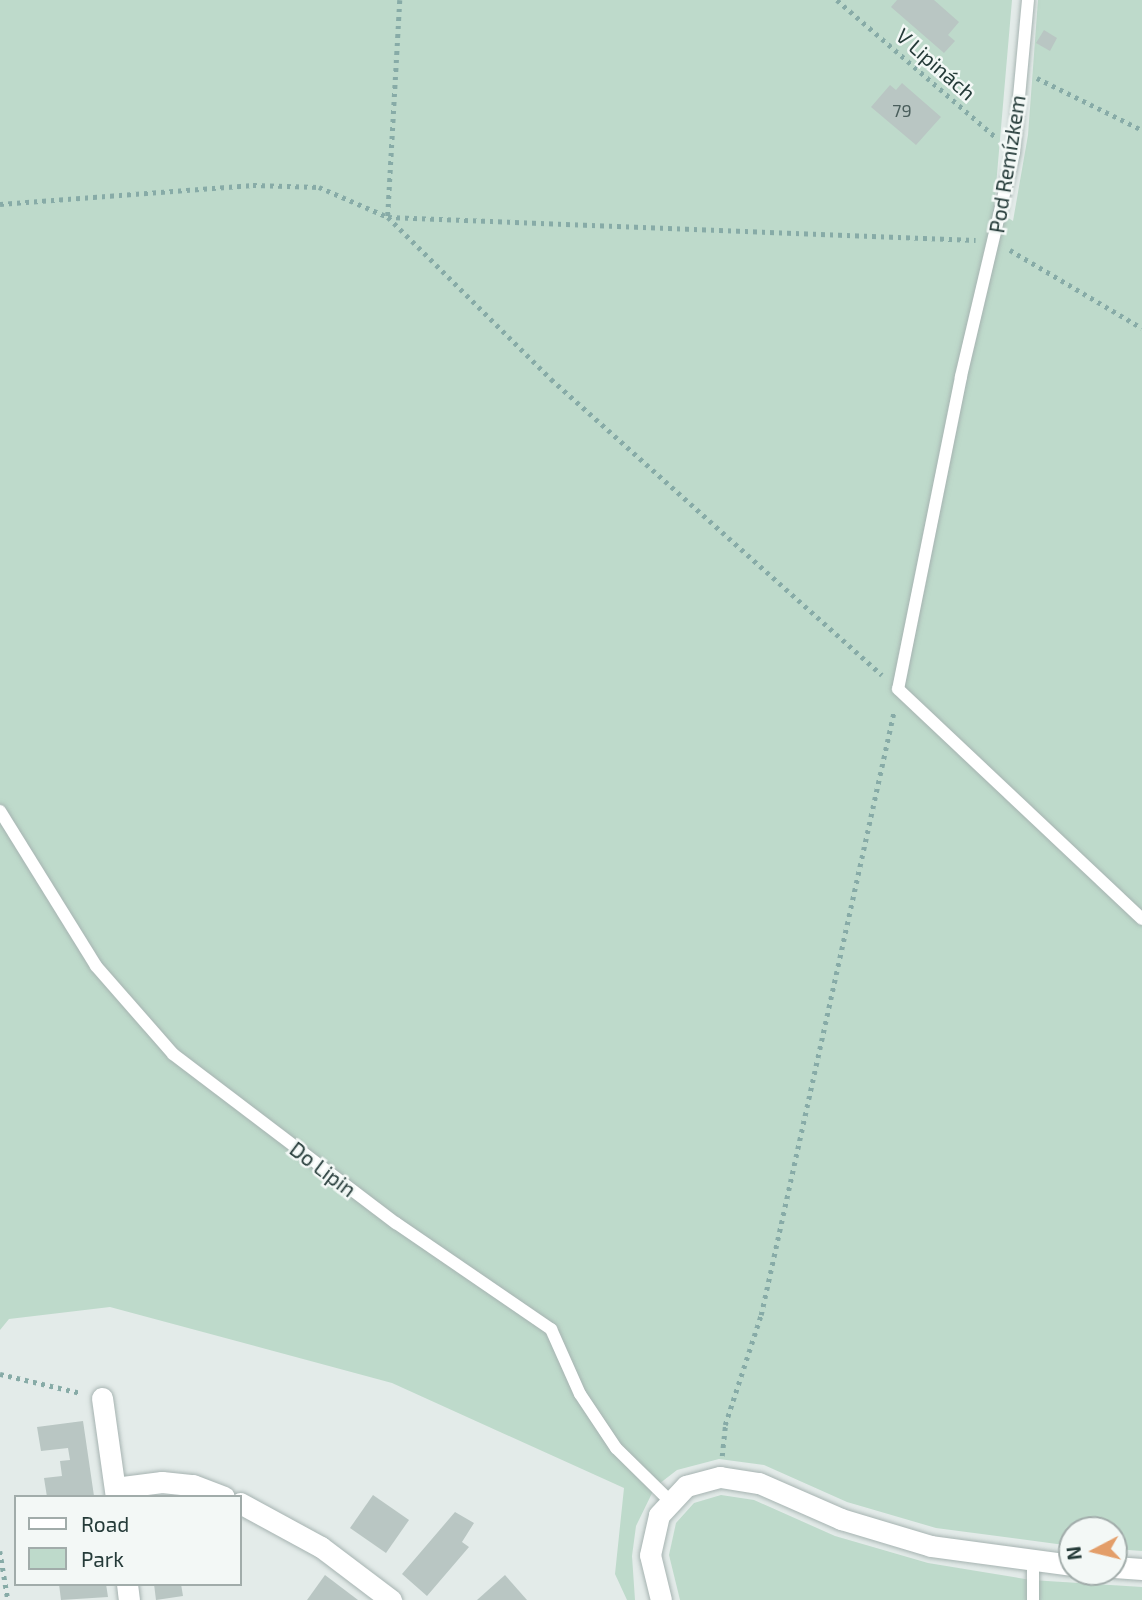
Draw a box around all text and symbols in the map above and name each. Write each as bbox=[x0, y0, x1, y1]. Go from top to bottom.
street label: V Lipinách bbox=[891, 23, 981, 105]
street label: Pod Remízkem bbox=[984, 93, 1030, 235]
house number: 79 bbox=[892, 99, 912, 121]
street label: Do Lipin bbox=[285, 1136, 361, 1202]
legend bbox=[14, 1495, 242, 1586]
text: Road bbox=[81, 1511, 129, 1536]
north arrow bbox=[1058, 1516, 1128, 1586]
text: N bbox=[1061, 1545, 1086, 1562]
text: Park bbox=[81, 1546, 124, 1571]

